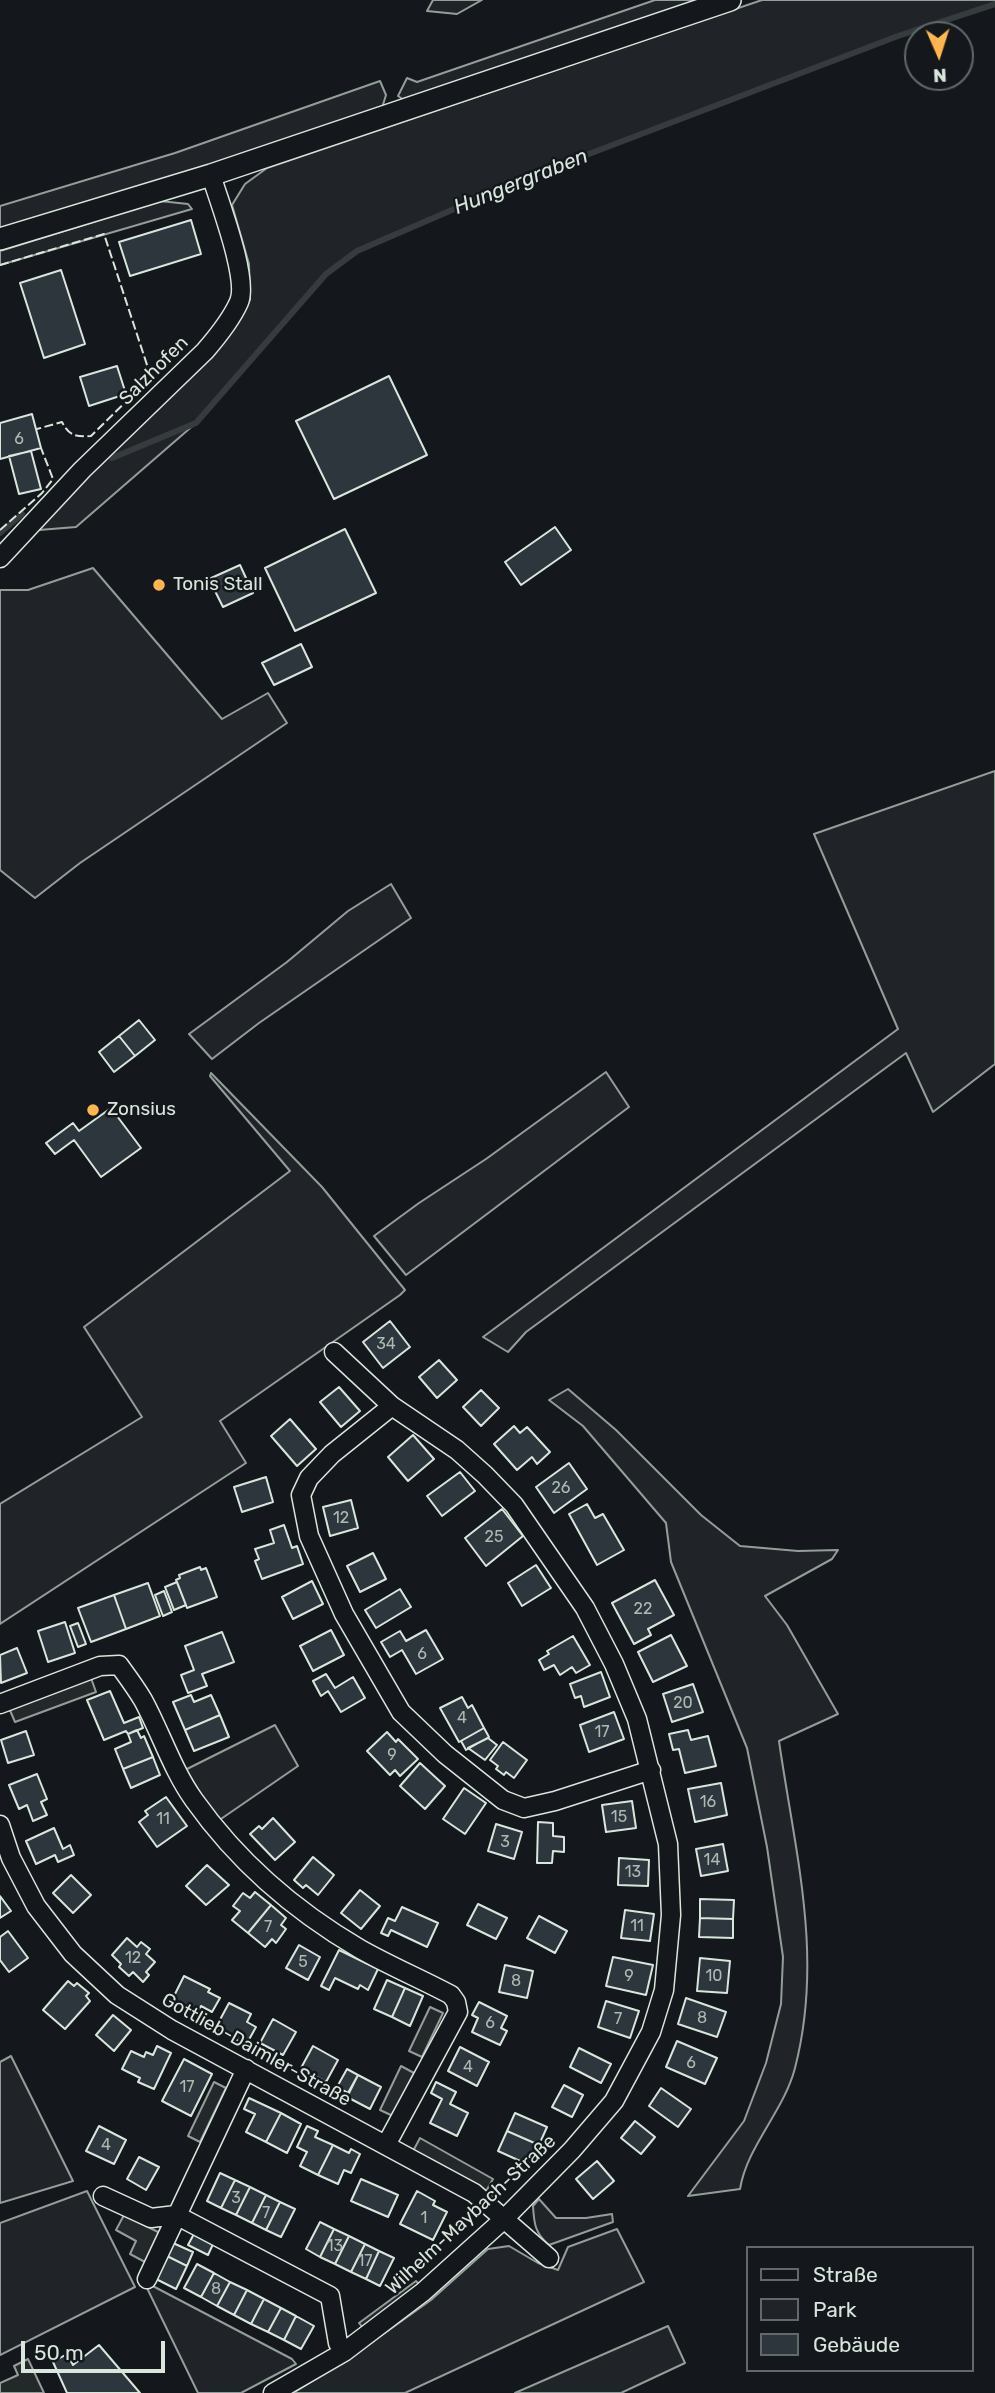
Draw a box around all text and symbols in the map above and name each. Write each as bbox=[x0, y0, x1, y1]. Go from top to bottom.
north arrow bbox=[904, 21, 974, 91]
text: N bbox=[933, 64, 947, 87]
water label: Hungergraben bbox=[450, 144, 592, 220]
street label: Salzhofen bbox=[115, 332, 193, 410]
house number: 6 bbox=[14, 429, 24, 449]
place label: Tonis Stall bbox=[173, 574, 263, 596]
marker: Tonis Stall bbox=[151, 577, 167, 593]
place label: Zonsius bbox=[107, 1099, 176, 1121]
marker: Zonsius bbox=[85, 1102, 101, 1118]
house number: 34 bbox=[376, 1334, 396, 1354]
house number: 26 bbox=[551, 1478, 571, 1498]
house number: 12 bbox=[333, 1508, 349, 1528]
house number: 25 bbox=[485, 1527, 503, 1547]
house number: 22 bbox=[634, 1599, 652, 1619]
house number: 6 bbox=[417, 1644, 427, 1664]
house number: 20 bbox=[673, 1693, 693, 1713]
house number: 4 bbox=[457, 1708, 467, 1728]
house number: 17 bbox=[594, 1722, 610, 1742]
house number: 9 bbox=[387, 1745, 397, 1765]
house number: 16 bbox=[700, 1792, 716, 1812]
house number: 15 bbox=[611, 1807, 627, 1827]
house number: 11 bbox=[156, 1809, 170, 1829]
house number: 3 bbox=[500, 1832, 510, 1852]
house number: 14 bbox=[704, 1850, 720, 1870]
house number: 13 bbox=[625, 1862, 641, 1882]
house number: 11 bbox=[630, 1916, 644, 1936]
house number: 7 bbox=[264, 1917, 272, 1937]
house number: 12 bbox=[125, 1948, 141, 1968]
house number: 5 bbox=[298, 1952, 308, 1972]
house number: 9 bbox=[624, 1966, 634, 1986]
house number: 10 bbox=[705, 1966, 723, 1986]
house number: 8 bbox=[511, 1971, 521, 1991]
street label: Gottlieb-Daimler-Straße bbox=[157, 1988, 355, 2112]
house number: 8 bbox=[697, 2008, 707, 2028]
house number: 7 bbox=[614, 2009, 622, 2029]
house number: 6 bbox=[485, 2013, 495, 2033]
house number: 6 bbox=[686, 2053, 696, 2073]
house number: 4 bbox=[463, 2057, 473, 2077]
house number: 17 bbox=[179, 2077, 195, 2097]
street label: Wilhelm-Maybach-Straße bbox=[381, 2130, 561, 2300]
house number: 4 bbox=[101, 2135, 111, 2155]
house number: 3 bbox=[231, 2188, 241, 2208]
house number: 7 bbox=[262, 2203, 270, 2223]
house number: 1 bbox=[421, 2208, 427, 2228]
house number: 13 bbox=[327, 2236, 343, 2256]
legend bbox=[746, 2246, 974, 2372]
house number: 17 bbox=[357, 2251, 373, 2271]
text: Straße bbox=[813, 2262, 878, 2287]
house number: 8 bbox=[211, 2279, 221, 2299]
text: Park bbox=[813, 2297, 857, 2322]
scale bar bbox=[24, 2326, 168, 2370]
text: Gebäude bbox=[813, 2332, 900, 2357]
text: 50 m bbox=[34, 2340, 84, 2365]

